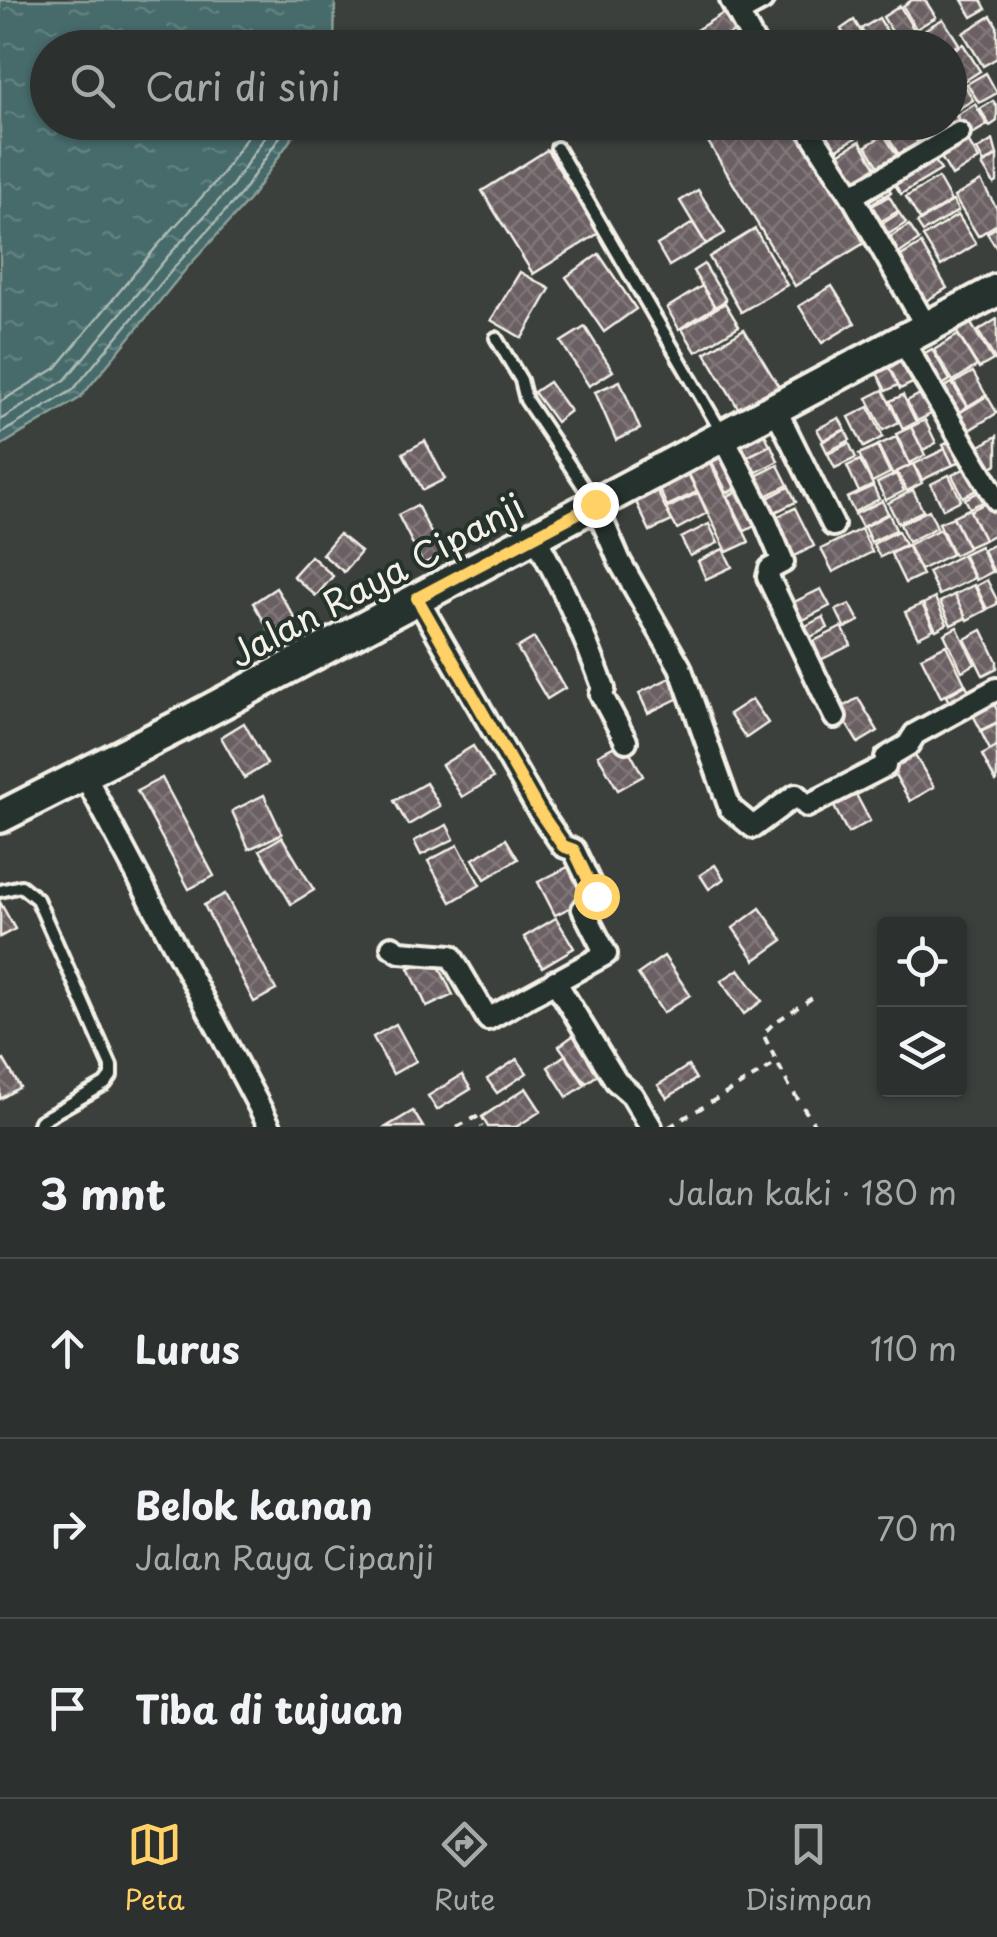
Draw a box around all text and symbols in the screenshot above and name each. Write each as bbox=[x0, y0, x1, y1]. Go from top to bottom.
search box bbox=[30, 30, 967, 140]
text: Cari di sini bbox=[145, 57, 341, 114]
icon: search bbox=[65, 58, 120, 113]
street label: Jalan Raya Cipanji bbox=[219, 479, 533, 679]
route end bbox=[573, 482, 619, 528]
route start bbox=[574, 874, 620, 920]
map controls bbox=[877, 917, 967, 1097]
button: locate bbox=[877, 917, 967, 1007]
button: layers bbox=[877, 1007, 967, 1097]
text: 3 mnt bbox=[40, 1161, 166, 1224]
text: Jalan kaki · 180 m bbox=[668, 1168, 957, 1216]
text: Lurus bbox=[135, 1320, 240, 1377]
icon: ahead bbox=[40, 1321, 95, 1376]
text: 110 m bbox=[870, 1324, 957, 1372]
text: Belok kanan bbox=[135, 1476, 372, 1533]
icon: right bbox=[40, 1501, 95, 1556]
text: 70 m bbox=[877, 1504, 957, 1552]
text: Jalan Raya Cipanji bbox=[135, 1533, 434, 1581]
text: Tiba di tujuan bbox=[135, 1680, 403, 1737]
icon: arrive bbox=[40, 1681, 95, 1736]
tab: Peta bbox=[125, 1817, 185, 1920]
tab: Rute bbox=[434, 1817, 496, 1920]
tab: Disimpan bbox=[745, 1817, 872, 1920]

